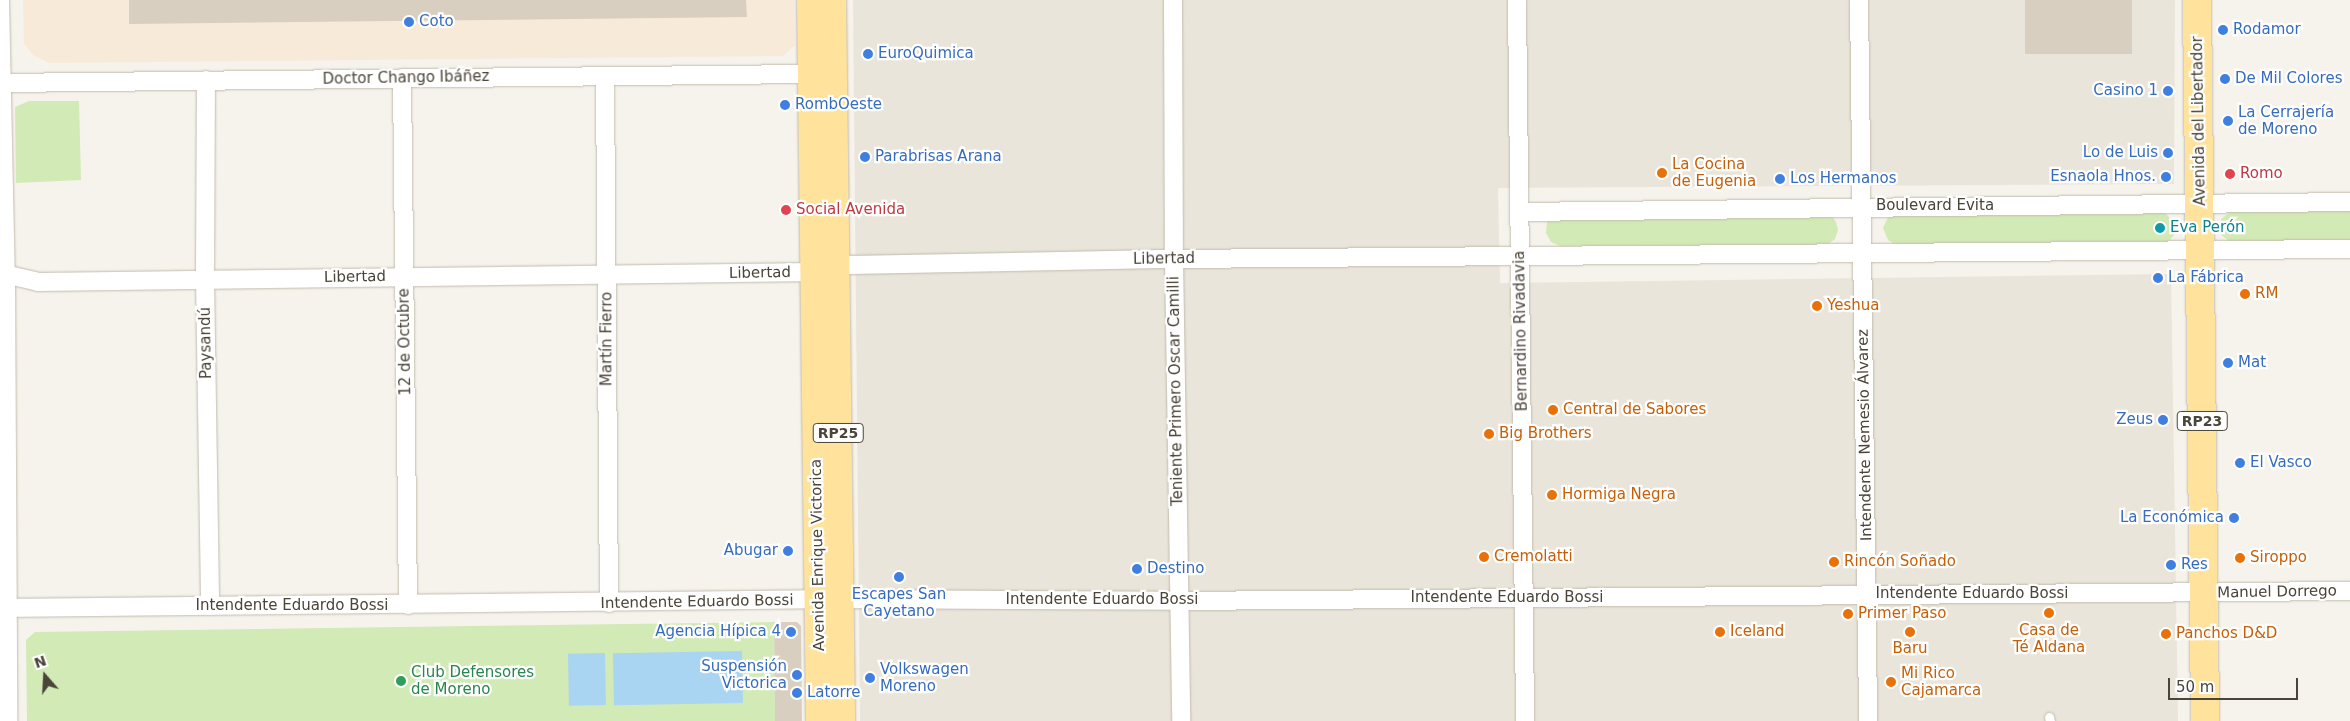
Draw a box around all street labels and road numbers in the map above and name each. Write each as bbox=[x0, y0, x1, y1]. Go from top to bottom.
street label: Avenida del Libertador bbox=[2189, 36, 2209, 206]
street label: Doctor Chango Ibáñez bbox=[322, 68, 490, 88]
street label: Boulevard Evita bbox=[1876, 197, 1994, 215]
street label: Libertad bbox=[1133, 249, 1195, 269]
street label: Bernardino Rivadavia bbox=[1511, 250, 1531, 412]
street label: Libertad bbox=[729, 263, 791, 283]
street label: Libertad bbox=[324, 267, 386, 287]
street label: Teniente Primero Oscar Camilli bbox=[1165, 276, 1187, 506]
street label: 12 de Octubre bbox=[395, 288, 415, 396]
street label: Martín Fierro bbox=[598, 292, 616, 386]
street label: Paysandú bbox=[196, 307, 216, 379]
street label: Intendente Nemesio Álvarez bbox=[1854, 329, 1876, 541]
road number: RP23 bbox=[2176, 410, 2228, 432]
road number: RP25 bbox=[812, 422, 864, 444]
street label: Avenida Enrique Victorica bbox=[807, 459, 829, 651]
street label: Manuel Dorrego bbox=[2217, 582, 2337, 602]
street label: Intendente Eduardo Bossi bbox=[1875, 585, 2069, 603]
street label: Intendente Eduardo Bossi bbox=[1410, 589, 1604, 607]
street label: Intendente Eduardo Bossi bbox=[600, 591, 794, 613]
street label: Intendente Eduardo Bossi bbox=[1005, 591, 1199, 609]
street label: Intendente Eduardo Bossi bbox=[195, 597, 389, 615]

